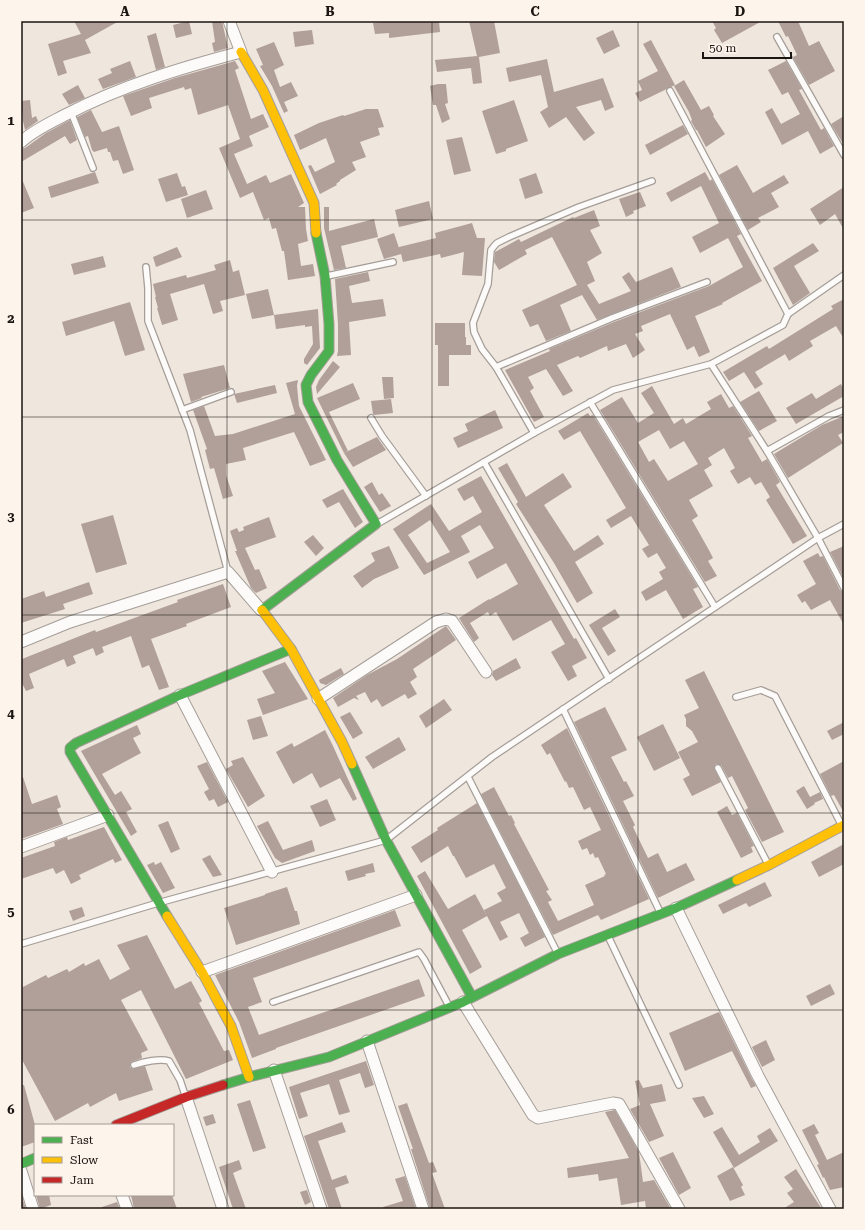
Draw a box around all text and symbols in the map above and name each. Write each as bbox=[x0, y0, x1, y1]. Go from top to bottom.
text: A bbox=[120, 4, 130, 19]
text: B bbox=[325, 4, 335, 19]
text: C bbox=[530, 4, 540, 19]
text: D bbox=[735, 4, 745, 19]
scale bar bbox=[703, 34, 791, 60]
text: 50 m bbox=[709, 41, 736, 55]
text: 1 bbox=[7, 113, 15, 128]
text: 2 bbox=[7, 311, 15, 326]
text: 3 bbox=[7, 509, 15, 524]
text: 4 bbox=[7, 706, 15, 721]
text: 5 bbox=[7, 904, 15, 919]
text: 6 bbox=[7, 1102, 15, 1117]
legend bbox=[34, 1124, 174, 1196]
text: Fast bbox=[70, 1133, 94, 1147]
text: Slow bbox=[70, 1153, 98, 1167]
text: Jam bbox=[70, 1173, 94, 1187]

